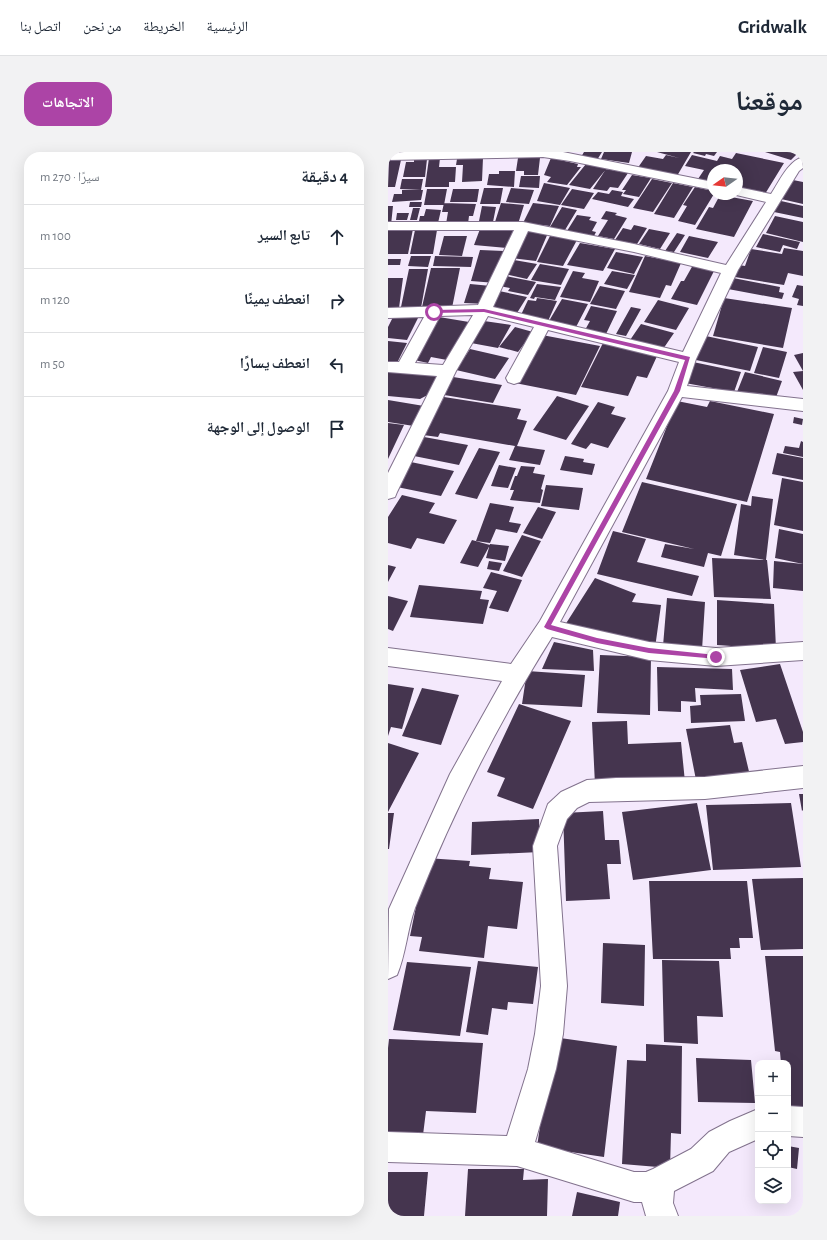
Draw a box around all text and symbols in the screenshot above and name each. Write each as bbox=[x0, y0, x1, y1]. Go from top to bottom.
text: Gridwalk bbox=[738, 18, 807, 37]
text: اتصل بنا bbox=[20, 20, 61, 34]
text: من نحن bbox=[83, 20, 121, 34]
text: الخريطة bbox=[143, 20, 185, 34]
text: الرئيسية bbox=[207, 20, 248, 34]
button: الاتجاهات bbox=[24, 82, 112, 126]
text: موقعنا bbox=[735, 88, 803, 116]
north arrow bbox=[707, 164, 743, 200]
text: 4 دقيقة bbox=[301, 168, 348, 185]
text: سيرًا · 270 m bbox=[40, 171, 100, 184]
icon: ahead bbox=[326, 226, 348, 248]
text: تابع السير bbox=[258, 228, 310, 243]
text: 100 m bbox=[40, 230, 71, 243]
icon: right bbox=[326, 290, 348, 312]
text: انعطف يمينًا bbox=[244, 292, 310, 307]
text: 120 m bbox=[40, 294, 70, 307]
route start bbox=[425, 303, 443, 321]
icon: left bbox=[326, 354, 348, 376]
text: انعطف يسارًا bbox=[240, 356, 310, 371]
text: 50 m bbox=[40, 358, 65, 371]
icon: arrive bbox=[326, 418, 348, 440]
text: الوصول إلى الوجهة bbox=[207, 420, 310, 435]
route end bbox=[707, 648, 725, 666]
map controls bbox=[755, 1060, 791, 1204]
button: + bbox=[755, 1060, 791, 1096]
button: − bbox=[755, 1096, 791, 1132]
button: locate bbox=[755, 1132, 791, 1168]
button: layers bbox=[755, 1168, 791, 1204]

